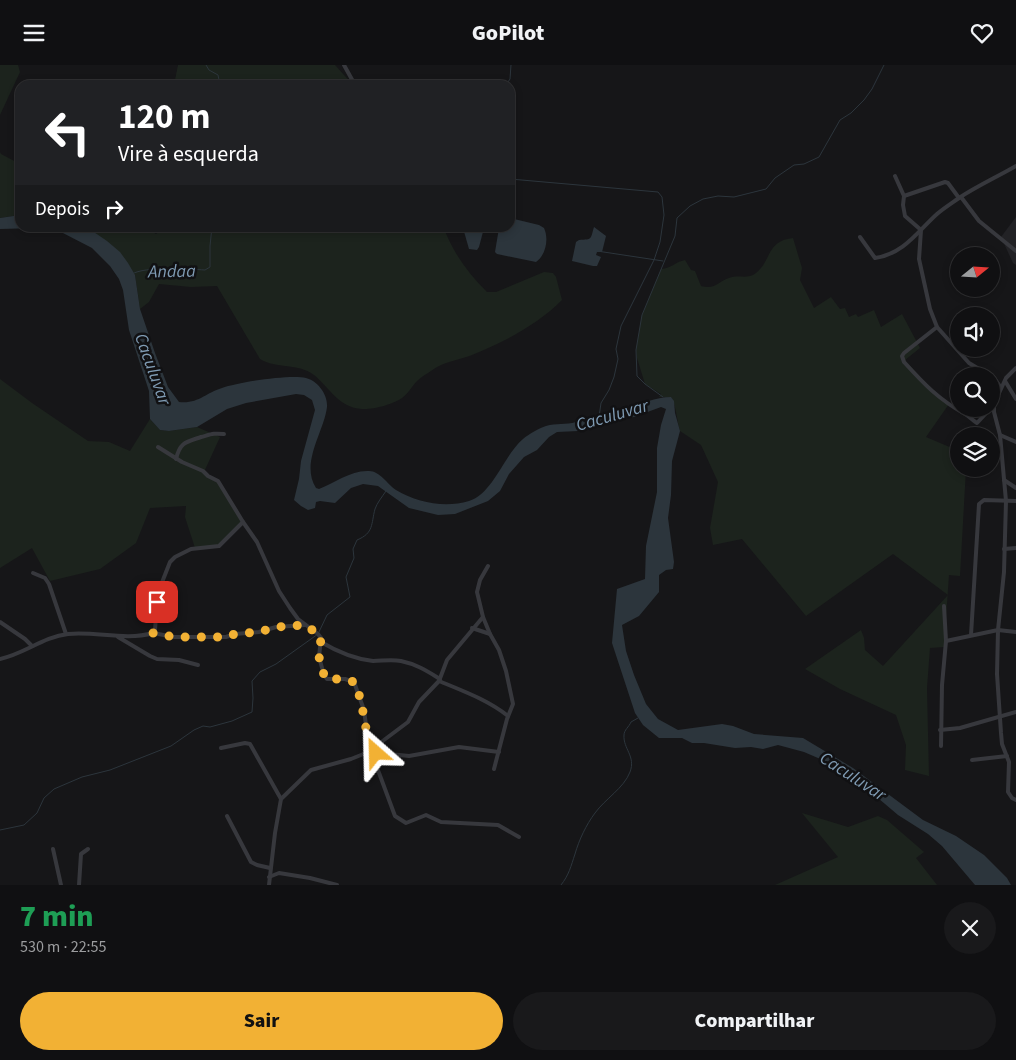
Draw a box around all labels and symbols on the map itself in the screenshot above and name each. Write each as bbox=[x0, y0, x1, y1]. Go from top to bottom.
north arrow bbox=[950, 247, 1000, 297]
water label: Andaa bbox=[147, 259, 196, 284]
water label: Caculuvar bbox=[128, 330, 177, 409]
water label: Caculuvar bbox=[573, 393, 652, 438]
pin bbox=[136, 581, 178, 623]
position arrow bbox=[349, 726, 401, 778]
water label: Caculuvar bbox=[815, 746, 891, 808]

